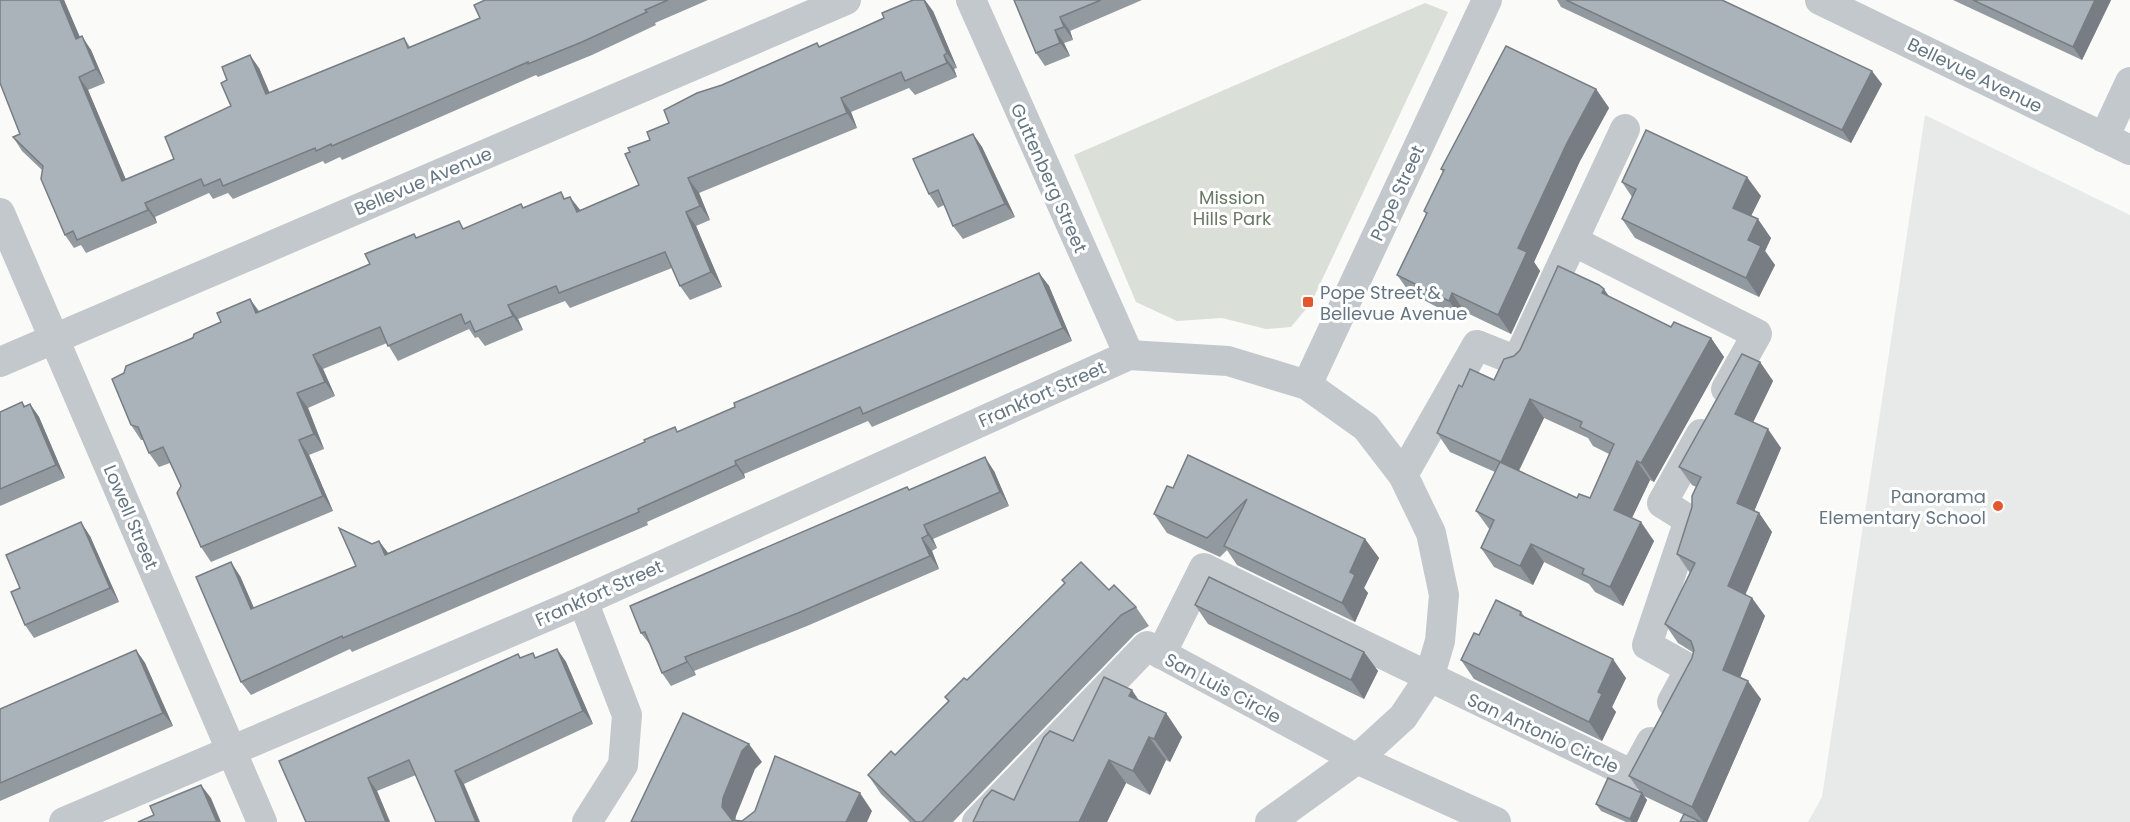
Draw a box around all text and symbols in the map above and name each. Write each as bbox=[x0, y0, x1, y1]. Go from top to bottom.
street label: Bellevue Avenue bbox=[1903, 31, 2047, 119]
street label: Guttenberg Street bbox=[1005, 99, 1093, 257]
street label: Bellevue Avenue bbox=[350, 141, 496, 221]
street label: Pope Street bbox=[1364, 141, 1430, 245]
park label: Mission Hills Park bbox=[1193, 185, 1272, 231]
place label: Pope Street & Bellevue Avenue bbox=[1320, 280, 1467, 326]
marker: Pope Street & Bellevue Avenue bbox=[1301, 295, 1315, 309]
street label: Frankfort Street bbox=[974, 355, 1110, 433]
street label: Lowell Street bbox=[98, 461, 164, 573]
place label: Panorama Elementary School bbox=[1819, 484, 1986, 530]
marker: Panorama Elementary School bbox=[1991, 499, 2005, 513]
street label: Frankfort Street bbox=[531, 554, 667, 632]
street label: San Luis Circle bbox=[1160, 647, 1286, 729]
street label: San Antonio Circle bbox=[1463, 687, 1623, 779]

